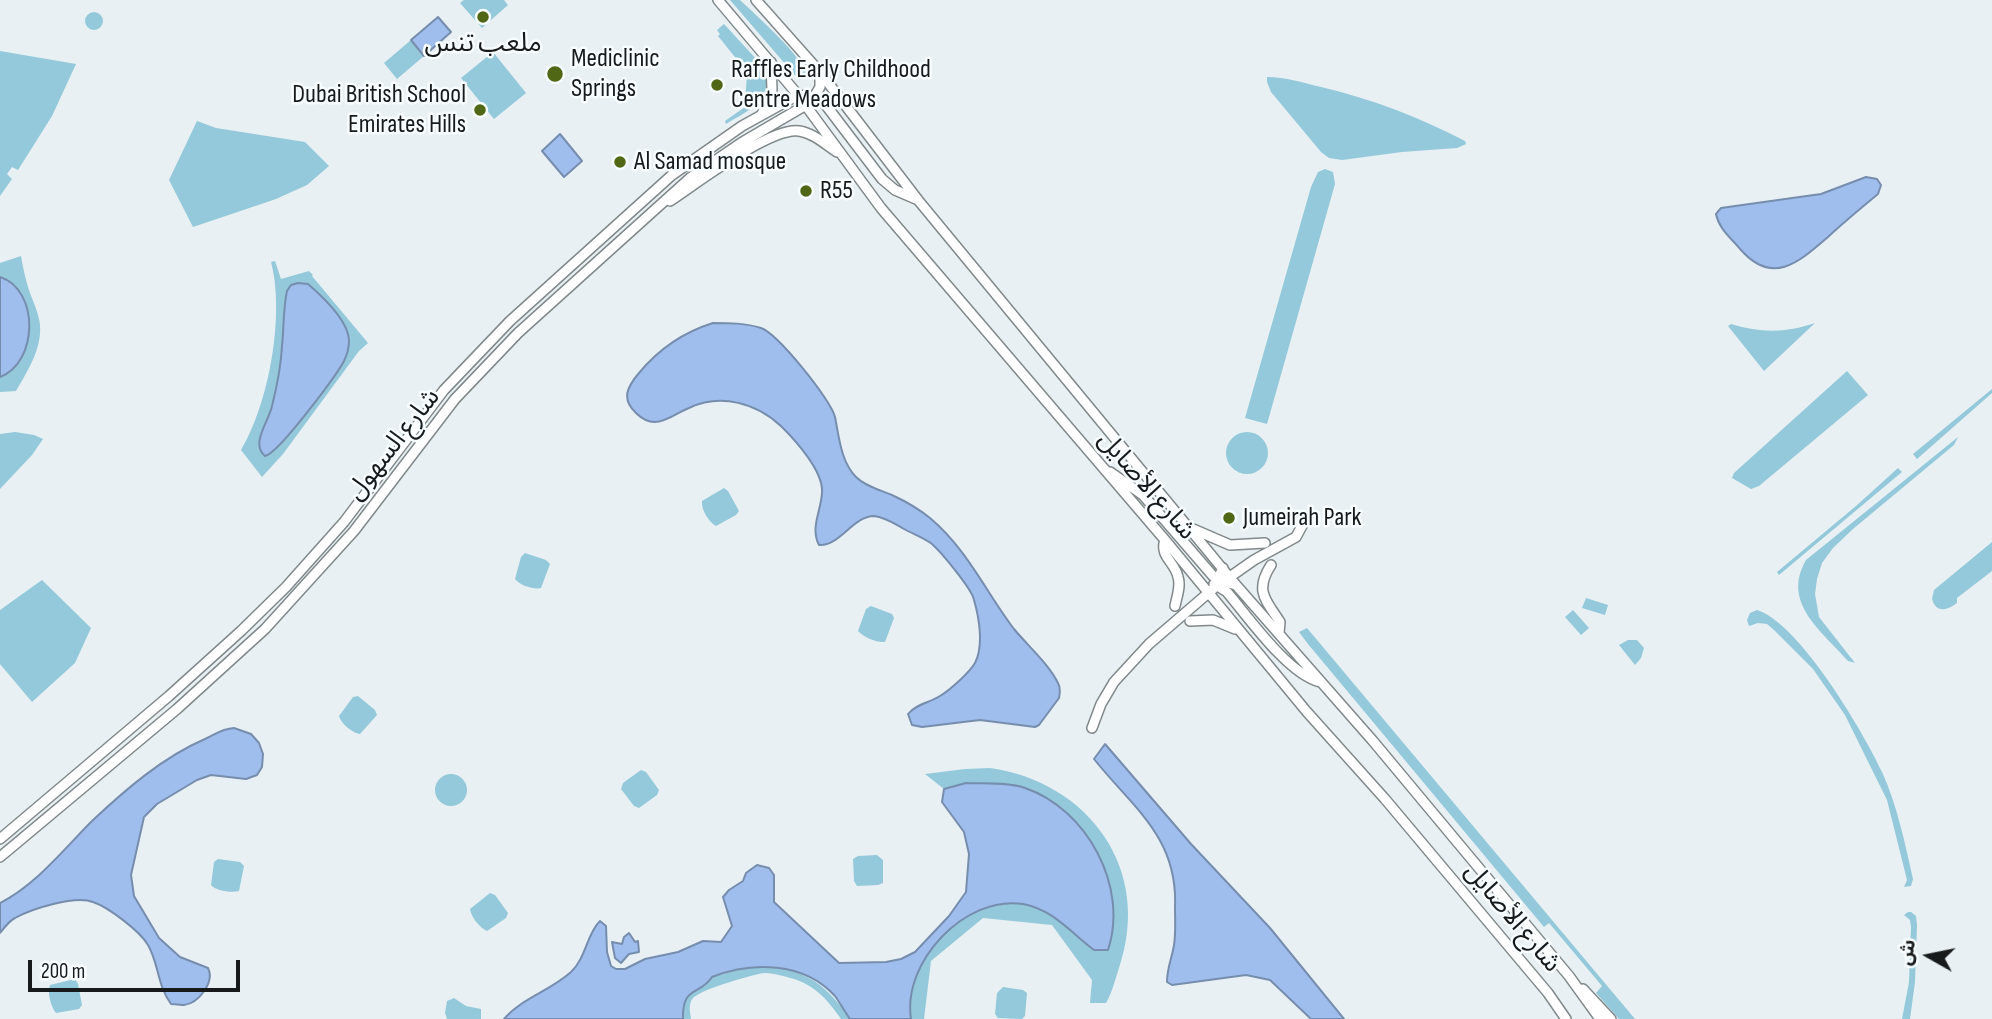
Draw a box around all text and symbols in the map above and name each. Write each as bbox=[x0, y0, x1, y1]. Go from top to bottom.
marker: ملعب تنس bbox=[475, 9, 491, 25]
place label: ملعب تنس bbox=[424, 28, 542, 60]
place label: Mediclinic Springs bbox=[571, 43, 660, 104]
place label: Raffles Early Childhood Centre Meadows bbox=[731, 54, 931, 116]
marker: Mediclinic Springs bbox=[545, 64, 565, 84]
marker: Raffles Early Childhood Centre Meadows bbox=[709, 77, 725, 93]
place label: Dubai British School Emirates Hills bbox=[292, 79, 466, 140]
marker: Dubai British School Emirates Hills bbox=[472, 102, 488, 118]
place label: Al Samad mosque bbox=[634, 146, 786, 178]
marker: Al Samad mosque bbox=[612, 154, 628, 170]
place label: R55 bbox=[820, 175, 853, 207]
marker: R55 bbox=[798, 183, 814, 199]
street label: شارع السهول bbox=[341, 383, 447, 507]
street label: شارع الأصايل bbox=[1090, 425, 1202, 547]
place label: Jumeirah Park bbox=[1243, 502, 1362, 534]
marker: Jumeirah Park bbox=[1221, 510, 1237, 526]
street label: شارع الأصايل bbox=[1457, 857, 1567, 979]
north arrow bbox=[1894, 921, 1964, 991]
text: ش bbox=[1894, 938, 1921, 967]
scale bar bbox=[32, 946, 243, 990]
text: 200 m bbox=[41, 959, 85, 984]

